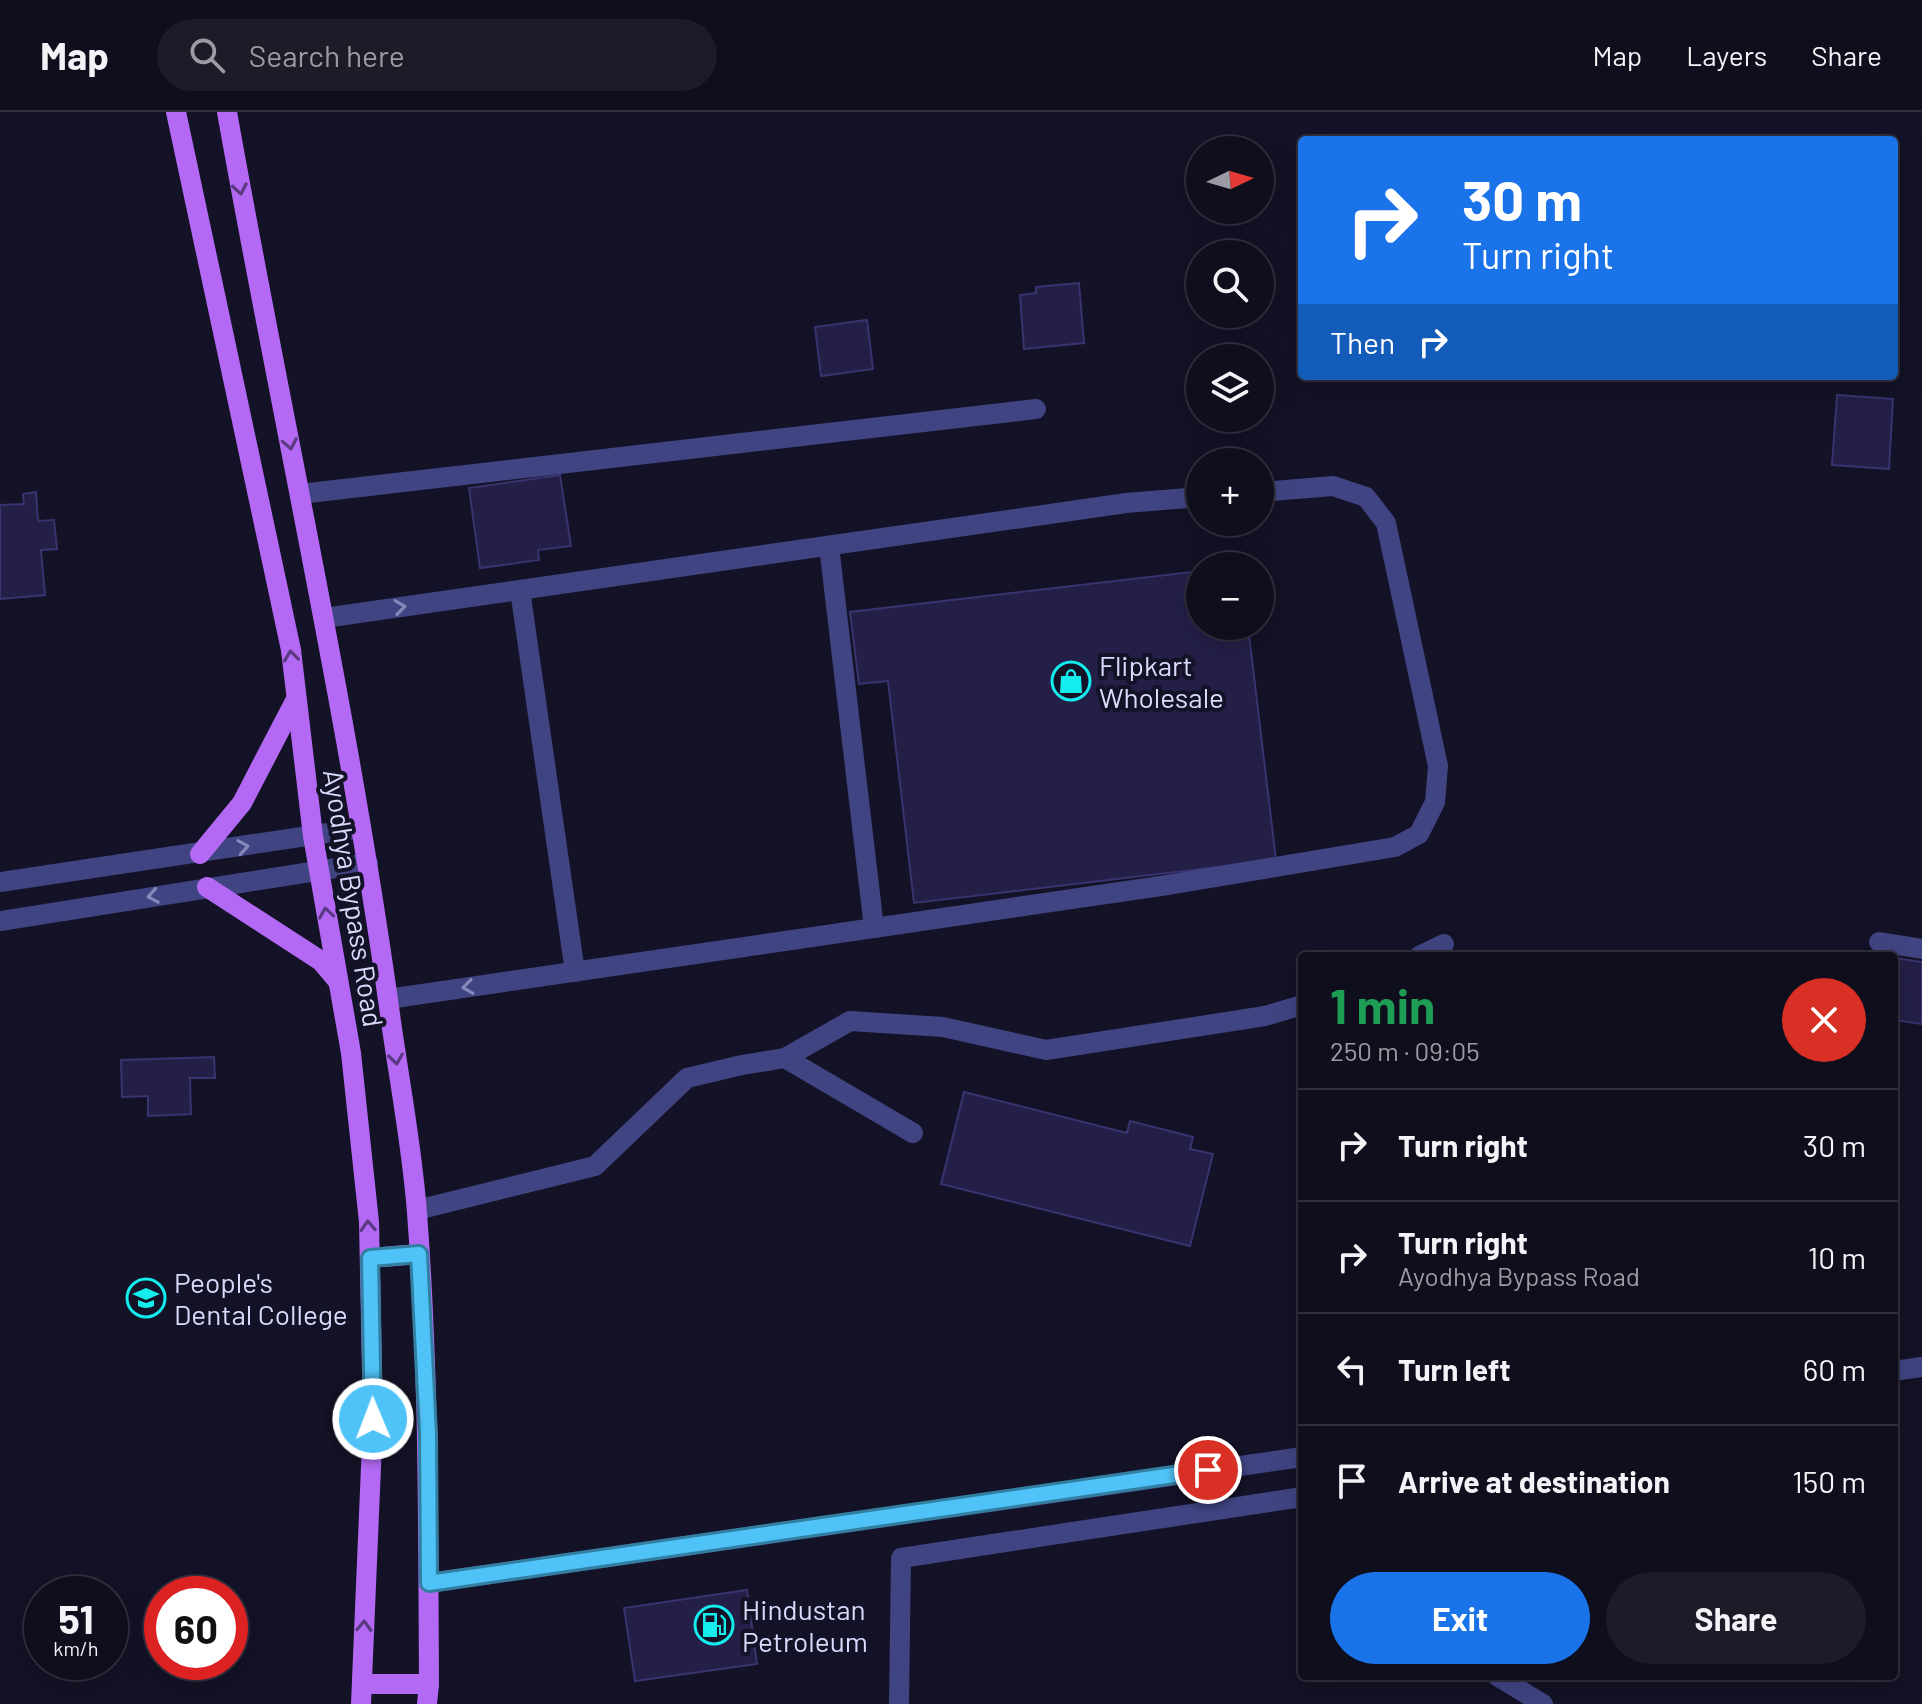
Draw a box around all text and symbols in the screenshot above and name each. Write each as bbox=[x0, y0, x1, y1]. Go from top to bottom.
search box bbox=[157, 19, 717, 91]
text: Map bbox=[40, 32, 109, 78]
icon: search bbox=[185, 33, 229, 77]
text: Search here bbox=[249, 37, 405, 73]
text: Map bbox=[1592, 38, 1642, 72]
text: Layers bbox=[1686, 38, 1767, 72]
text: Share bbox=[1811, 38, 1882, 72]
north arrow bbox=[1186, 136, 1274, 224]
map controls bbox=[1186, 136, 1274, 640]
text: 30 m bbox=[1462, 165, 1582, 232]
icon: right bbox=[1330, 168, 1434, 272]
one-way arrow bbox=[231, 182, 248, 196]
text: Turn right bbox=[1462, 233, 1614, 276]
button: search bbox=[1186, 240, 1274, 328]
icon: right bbox=[1411, 320, 1455, 364]
text: Then bbox=[1330, 324, 1395, 360]
button: layers bbox=[1186, 344, 1274, 432]
one-way arrow bbox=[281, 437, 298, 450]
button: + bbox=[1186, 448, 1274, 536]
button: − bbox=[1186, 552, 1274, 640]
one-way arrow bbox=[393, 599, 407, 616]
place label: Flipkart Wholesale bbox=[1099, 648, 1224, 714]
one-way arrow bbox=[283, 649, 300, 663]
shop icon: Flipkart Wholesale bbox=[1050, 660, 1092, 702]
street label: Ayodhya Bypass Road bbox=[317, 767, 391, 1029]
one-way arrow bbox=[237, 839, 250, 856]
one-way arrow bbox=[146, 886, 160, 903]
one-way arrow bbox=[319, 907, 336, 920]
text: 1 min bbox=[1330, 976, 1435, 1034]
one-way arrow bbox=[461, 978, 474, 995]
button: close bbox=[1782, 978, 1866, 1062]
text: 250 m · 09:05 bbox=[1330, 1035, 1480, 1066]
one-way arrow bbox=[387, 1052, 404, 1066]
icon: right bbox=[1330, 1123, 1374, 1167]
text: Turn right bbox=[1398, 1127, 1528, 1163]
text: 30 m bbox=[1803, 1127, 1866, 1163]
one-way arrow bbox=[360, 1219, 377, 1232]
text: Turn right bbox=[1398, 1224, 1528, 1260]
icon: right bbox=[1330, 1235, 1374, 1279]
text: 10 m bbox=[1808, 1239, 1866, 1275]
text: Ayodhya Bypass Road bbox=[1398, 1260, 1640, 1291]
place label: People's Dental College bbox=[174, 1265, 348, 1331]
school or university icon: People's Dental College bbox=[125, 1277, 167, 1319]
icon: left bbox=[1330, 1347, 1374, 1391]
text: Turn left bbox=[1398, 1351, 1511, 1387]
text: 60 m bbox=[1803, 1351, 1866, 1387]
position arrow bbox=[331, 1377, 415, 1461]
pin bbox=[1174, 1436, 1242, 1504]
icon: arrive bbox=[1186, 1448, 1230, 1492]
icon: arrive bbox=[1330, 1459, 1374, 1503]
text: Arrive at destination bbox=[1398, 1463, 1670, 1499]
text: 150 m bbox=[1792, 1463, 1866, 1499]
button: Exit bbox=[1330, 1572, 1590, 1664]
button: Share bbox=[1606, 1572, 1866, 1664]
speed limit sign: 60 bbox=[144, 1576, 248, 1680]
place label: Hindustan Petroleum bbox=[742, 1592, 868, 1658]
text: 51 bbox=[58, 1594, 94, 1642]
fuel station icon: Hindustan Petroleum bbox=[693, 1604, 735, 1646]
one-way arrow bbox=[356, 1619, 373, 1632]
text: km/h bbox=[53, 1636, 99, 1660]

